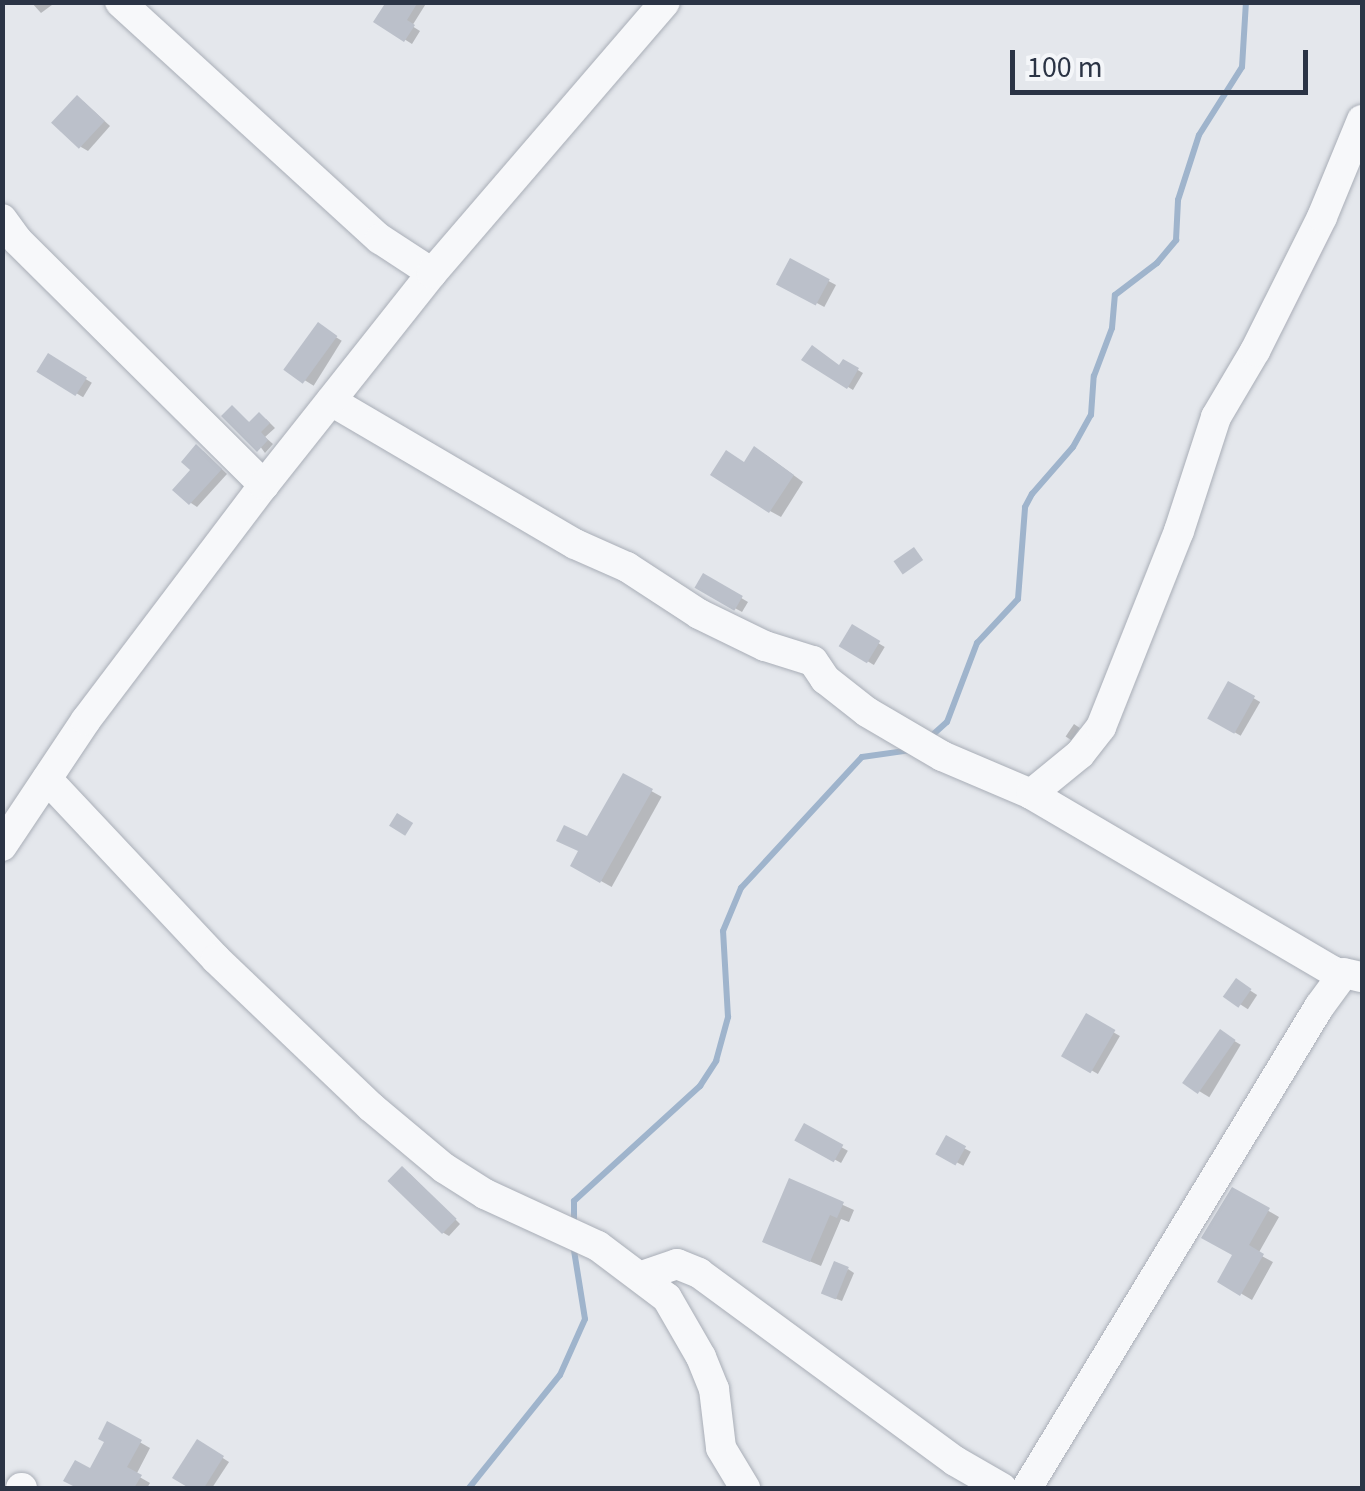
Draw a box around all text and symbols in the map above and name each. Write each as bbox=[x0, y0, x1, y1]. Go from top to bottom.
scale bar bbox=[1015, 30, 1312, 92]
text: 100 m bbox=[1027, 46, 1103, 89]

